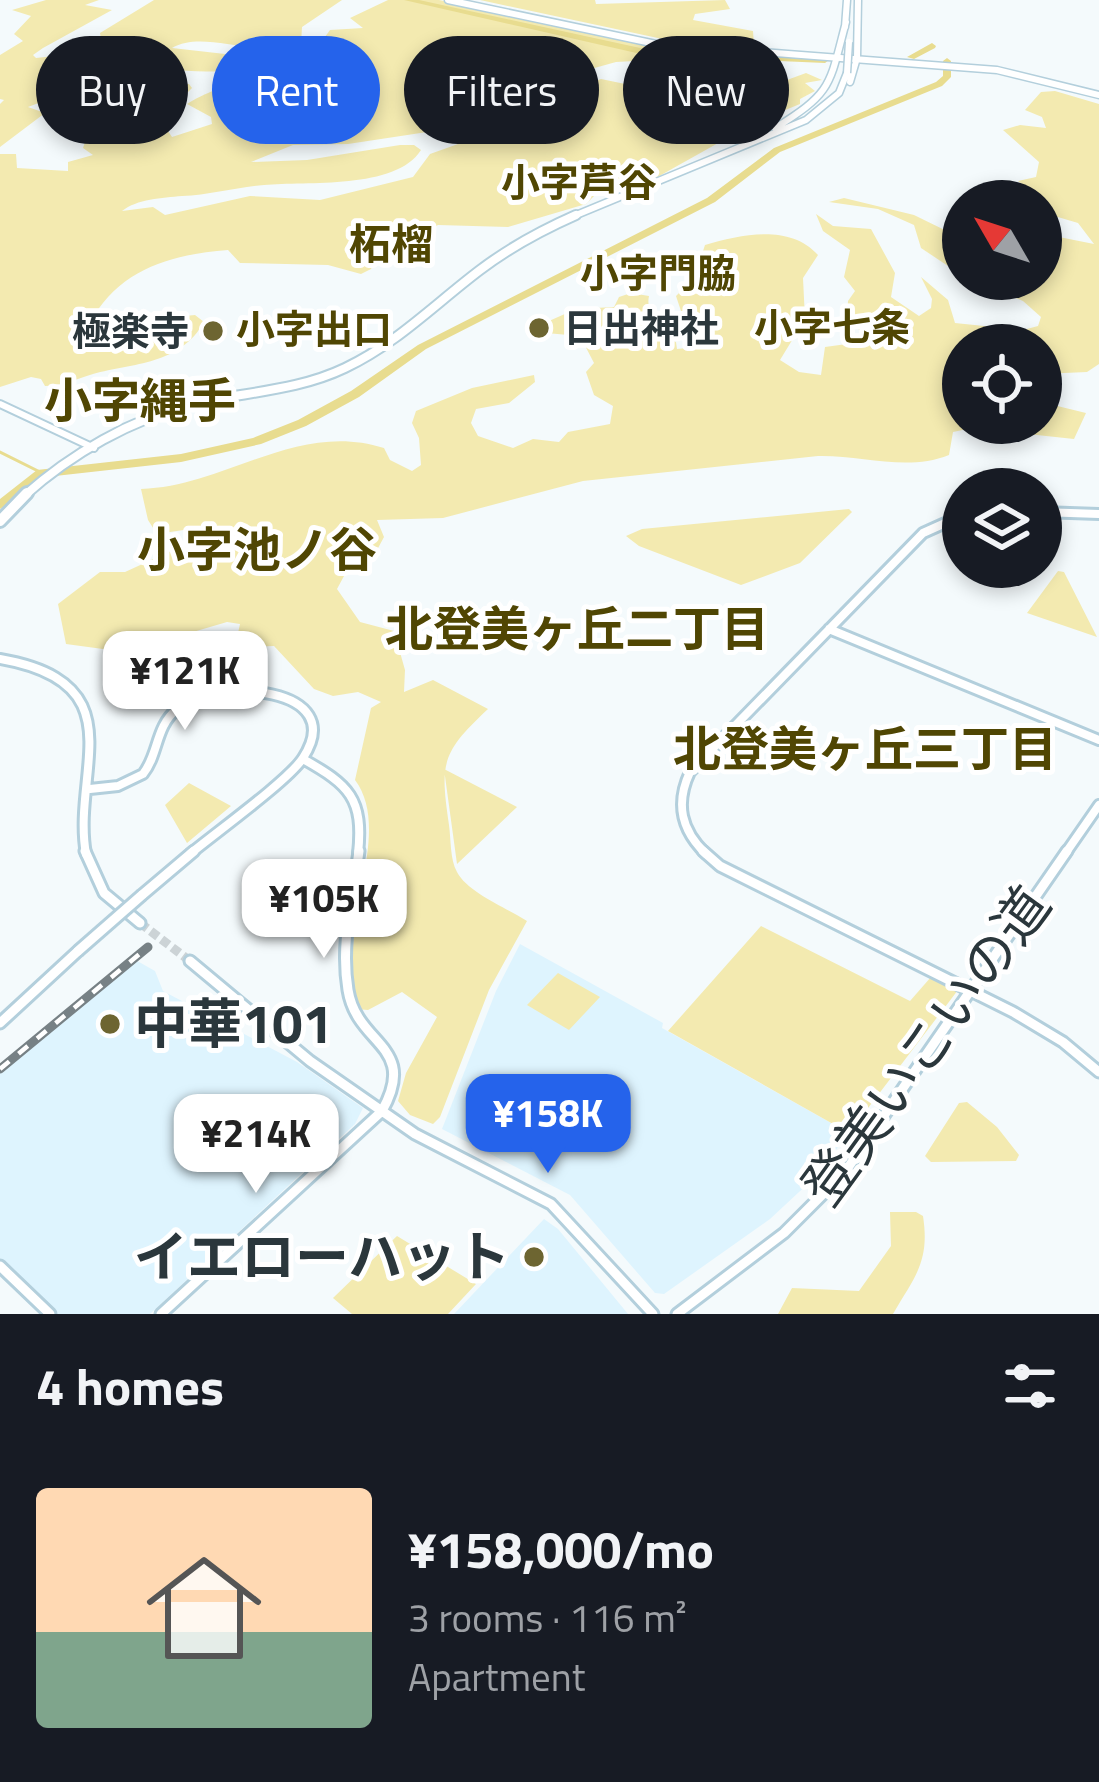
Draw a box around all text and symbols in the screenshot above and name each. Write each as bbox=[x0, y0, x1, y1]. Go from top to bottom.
chip: Buy bbox=[36, 36, 188, 144]
chip: Rent bbox=[212, 36, 380, 144]
chip: Filters bbox=[404, 36, 599, 144]
chip: New bbox=[623, 36, 789, 144]
district label: 小字芦谷 bbox=[501, 152, 657, 211]
north arrow bbox=[942, 180, 1062, 300]
map controls bbox=[942, 180, 1062, 588]
district label: 柘榴 bbox=[349, 211, 433, 275]
district label: 小字門脇 bbox=[580, 243, 736, 302]
district label: 小字七条 bbox=[754, 297, 910, 356]
place label: 日出神社 bbox=[563, 298, 719, 357]
district label: 小字出口 bbox=[236, 299, 392, 358]
place label: 極楽寺 bbox=[72, 301, 189, 360]
marker: 日出神社 bbox=[526, 315, 552, 341]
marker: 極楽寺 bbox=[200, 318, 226, 344]
button: locate bbox=[942, 324, 1062, 444]
district label: 小字縄手 bbox=[44, 364, 236, 437]
button: layers bbox=[942, 468, 1062, 588]
district label: 小字池ノ谷 bbox=[137, 513, 377, 586]
district label: 北登美ヶ丘二丁目 bbox=[385, 592, 769, 665]
pin: ¥121K bbox=[101, 631, 269, 733]
text: ¥121K bbox=[130, 640, 240, 699]
district label: 北登美ヶ丘三丁目 bbox=[673, 712, 1057, 785]
pin: ¥105K bbox=[240, 859, 408, 961]
text: ¥105K bbox=[269, 868, 379, 927]
street label: 登美いこいの道 bbox=[781, 868, 1069, 1222]
place label: 中華101 bbox=[134, 982, 333, 1064]
marker: 中華101 bbox=[97, 1011, 123, 1037]
pin: ¥158K bbox=[464, 1074, 632, 1176]
text: ¥158K bbox=[493, 1083, 603, 1142]
pin: ¥214K bbox=[172, 1094, 340, 1196]
text: ¥214K bbox=[201, 1103, 311, 1162]
place label: イエローハット bbox=[134, 1215, 510, 1297]
marker: イエローハット bbox=[521, 1244, 547, 1270]
text: 4 homes bbox=[36, 1347, 224, 1425]
icon: filters bbox=[997, 1353, 1063, 1419]
text: ¥158,000/mo bbox=[408, 1510, 714, 1588]
icon: home bbox=[132, 1536, 276, 1680]
text: 3 rooms · 116 m² bbox=[408, 1588, 687, 1647]
text: Apartment bbox=[408, 1647, 585, 1706]

